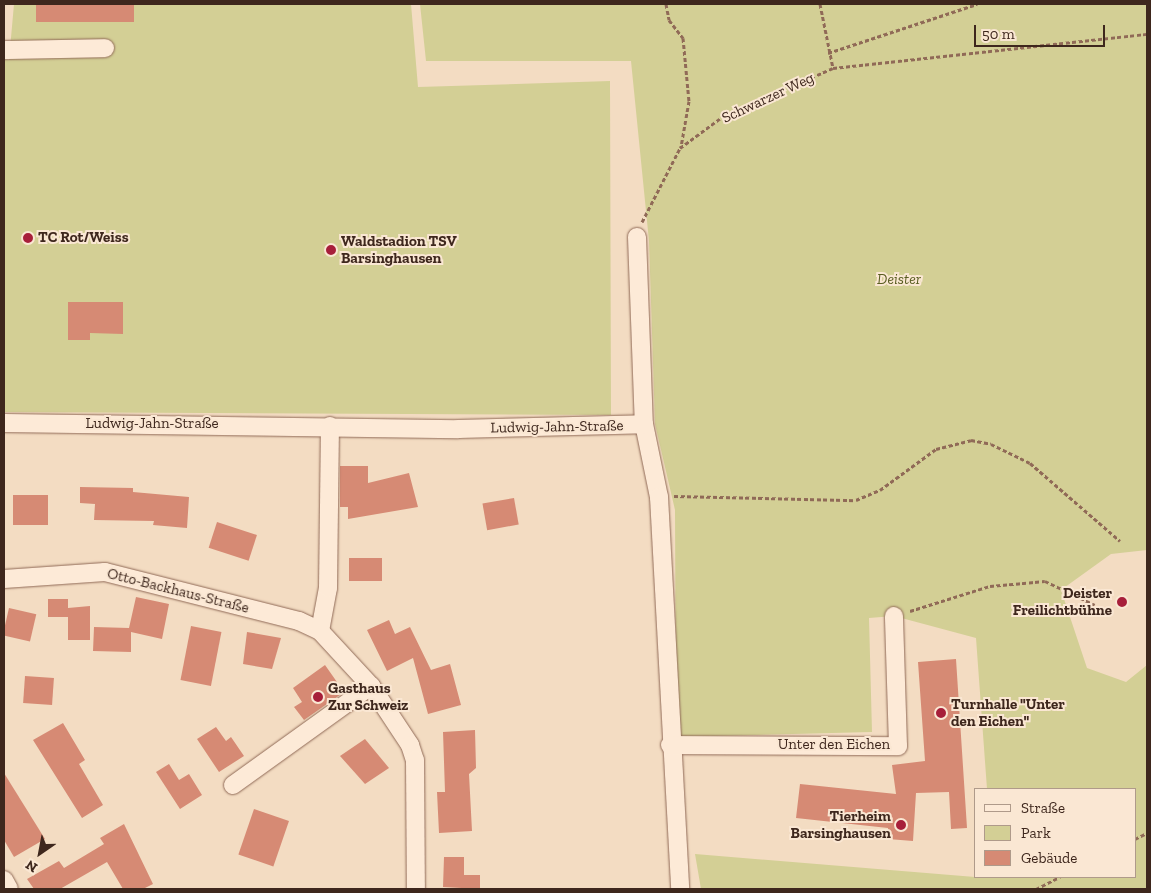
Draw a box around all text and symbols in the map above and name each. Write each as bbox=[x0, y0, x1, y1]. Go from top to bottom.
scale bar bbox=[976, 15, 1107, 47]
text: 50 m bbox=[982, 25, 1015, 43]
street label: Schwarzer Weg bbox=[719, 69, 817, 127]
place label: TC Rot/Weiss bbox=[38, 229, 129, 247]
marker: TC Rot/Weiss bbox=[22, 232, 34, 244]
place label: Waldstadion TSV Barsinghausen bbox=[341, 232, 457, 267]
marker: Waldstadion TSV Barsinghausen bbox=[325, 244, 337, 256]
park label: Deister bbox=[877, 271, 921, 289]
street label: Ludwig-Jahn-Straße bbox=[86, 415, 218, 433]
street label: Ludwig-Jahn-Straße bbox=[490, 417, 624, 437]
street label: Otto-Backhaus-Straße bbox=[105, 565, 251, 617]
place label: Deister Freilichtbühne bbox=[1013, 584, 1112, 619]
marker: Deister Freilichtbühne bbox=[1116, 596, 1128, 608]
place label: Gasthaus Zur Schweiz bbox=[328, 679, 409, 714]
marker: Gasthaus Zur Schweiz bbox=[312, 691, 324, 703]
place label: Turnhalle "Unter den Eichen" bbox=[951, 695, 1065, 730]
marker: Turnhalle "Unter den Eichen" bbox=[935, 707, 947, 719]
street label: Unter den Eichen bbox=[778, 736, 890, 754]
legend bbox=[974, 788, 1136, 878]
text: Straße bbox=[1021, 799, 1065, 817]
place label: Tierheim Barsinghausen bbox=[791, 807, 891, 842]
marker: Tierheim Barsinghausen bbox=[895, 819, 907, 831]
text: Park bbox=[1021, 824, 1051, 842]
north arrow bbox=[15, 828, 65, 878]
text: Gebäude bbox=[1021, 849, 1077, 867]
text: N bbox=[22, 856, 41, 876]

